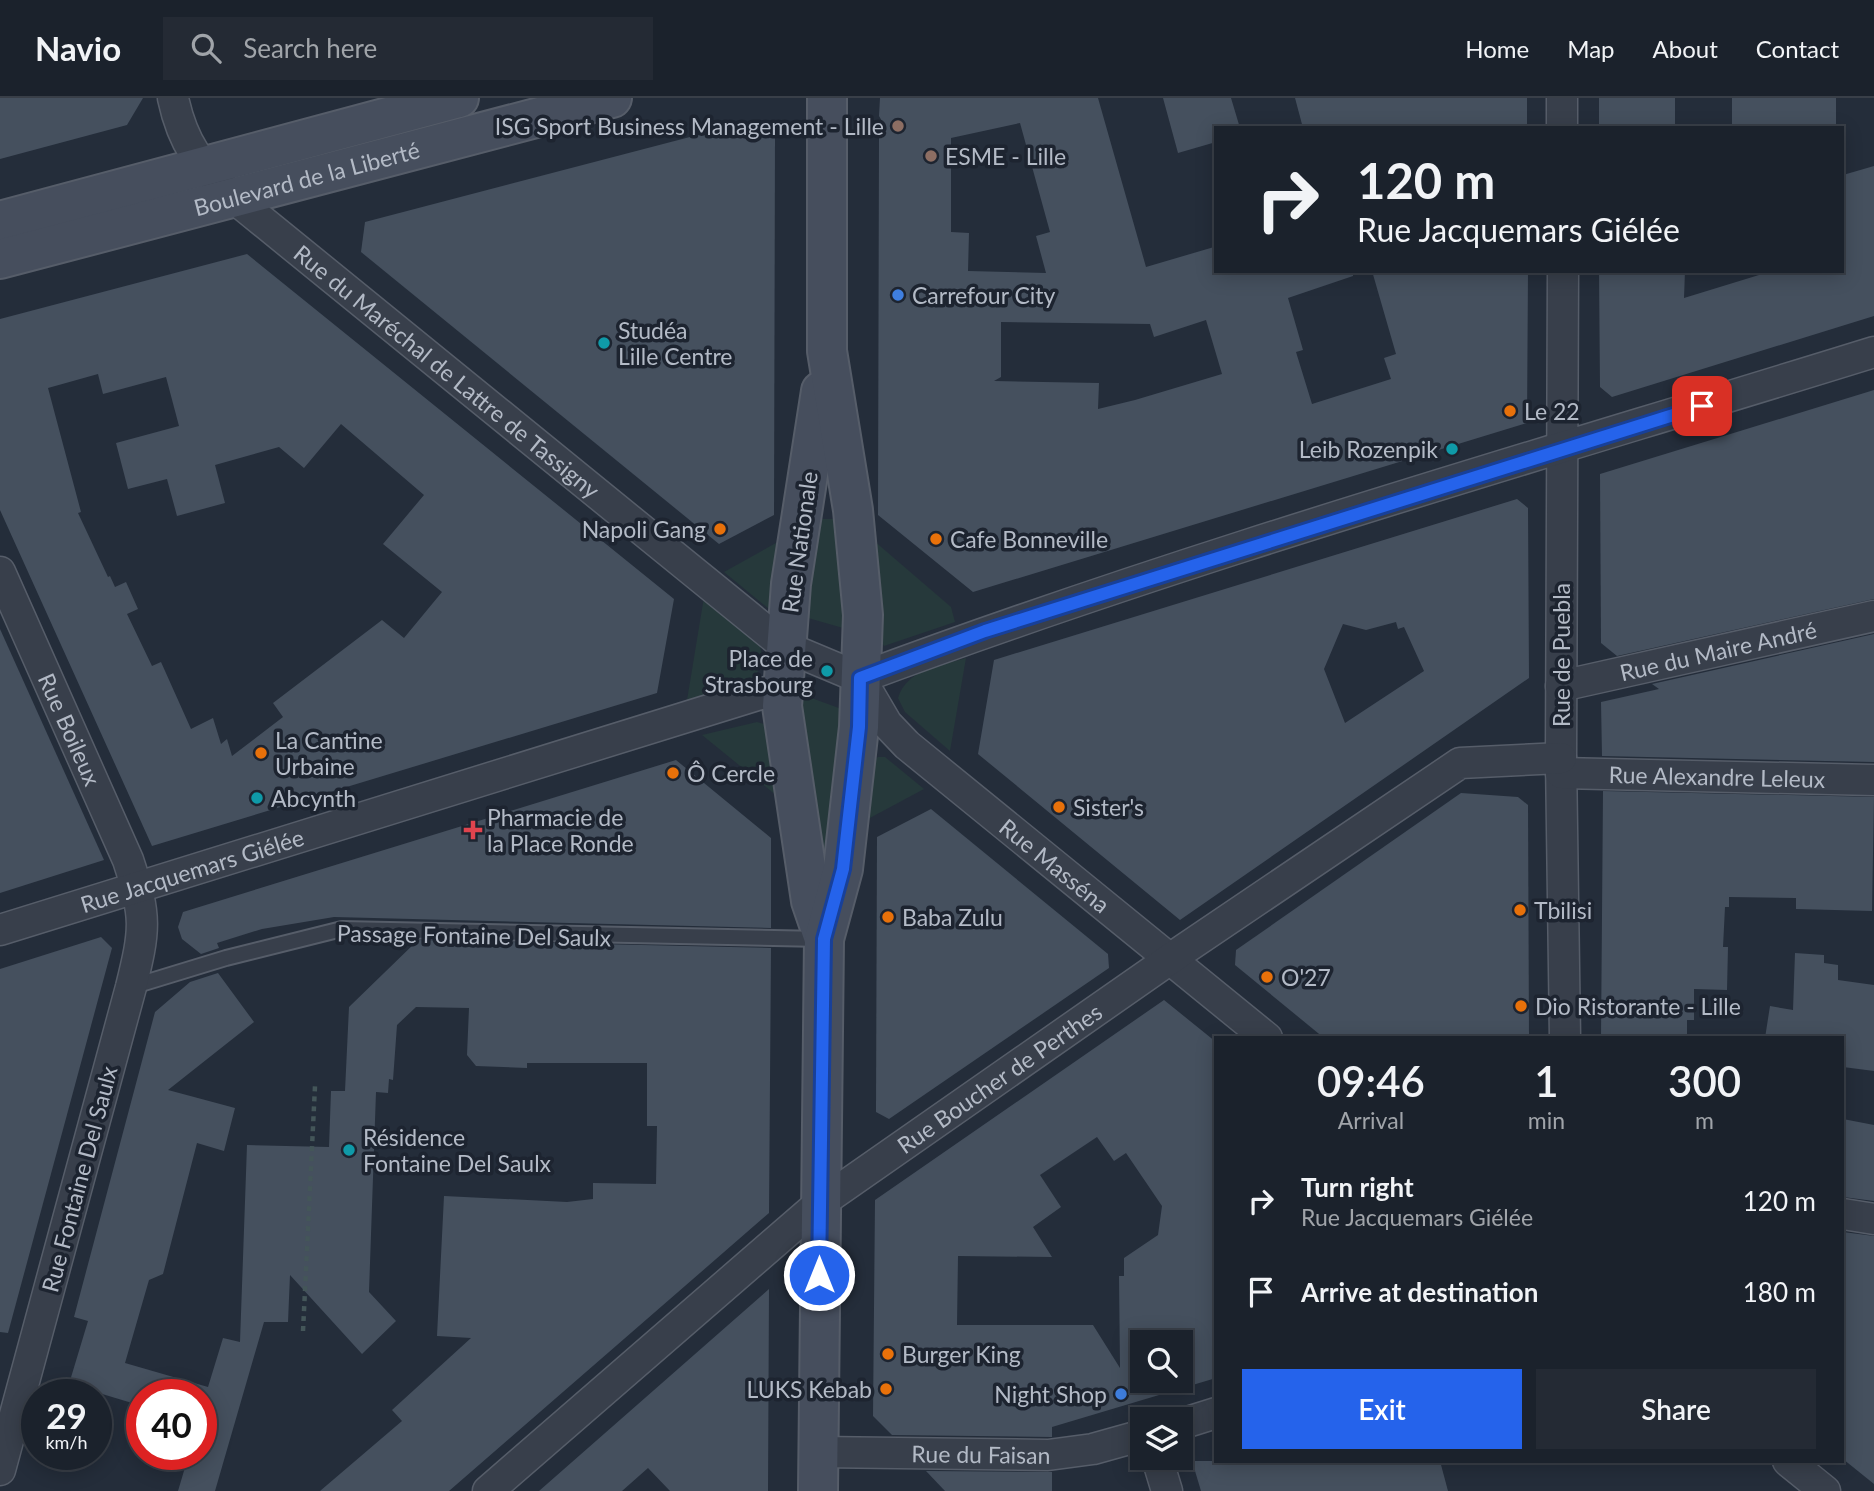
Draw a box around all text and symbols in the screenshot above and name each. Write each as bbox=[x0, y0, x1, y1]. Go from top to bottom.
search box bbox=[163, 17, 653, 80]
text: Navio bbox=[35, 28, 121, 68]
icon: search bbox=[187, 29, 225, 67]
text: Search here bbox=[243, 32, 377, 64]
text: Home bbox=[1465, 34, 1529, 63]
text: Map bbox=[1567, 34, 1615, 63]
text: About bbox=[1653, 34, 1718, 63]
text: Contact bbox=[1756, 34, 1839, 63]
place label: ISG Sport Business Management - Lille bbox=[495, 112, 884, 140]
marker: ISG Sport Business Management - Lille bbox=[890, 118, 906, 134]
street label: Boulevard de la Liberté bbox=[191, 135, 423, 221]
place label: ESME - Lille bbox=[945, 142, 1066, 170]
marker: ESME - Lille bbox=[923, 148, 939, 164]
text: 120 m bbox=[1357, 151, 1495, 209]
icon: right bbox=[1242, 154, 1333, 245]
text: Rue Jacquemars Giélée bbox=[1357, 210, 1680, 249]
street label: Rue du Maréchal de Lattre de Tassigny bbox=[289, 239, 606, 504]
place label: Carrefour City bbox=[912, 281, 1056, 309]
marker: Carrefour City bbox=[890, 287, 906, 303]
place label: Studéa Lille Centre bbox=[618, 316, 732, 370]
marker: Studéa Lille Centre bbox=[596, 335, 612, 351]
pin bbox=[1672, 376, 1732, 436]
icon: arrive bbox=[1683, 387, 1721, 425]
place label: Le 22 bbox=[1524, 397, 1580, 425]
marker: Le 22 bbox=[1502, 403, 1518, 419]
place label: Leib Rozenpik bbox=[1299, 435, 1438, 463]
marker: Leib Rozenpik bbox=[1444, 441, 1460, 457]
street label: Rue Nationale bbox=[775, 470, 823, 614]
place label: Napoli Gang bbox=[582, 515, 706, 543]
marker: Napoli Gang bbox=[712, 521, 728, 537]
place label: Cafe Bonneville bbox=[950, 525, 1108, 553]
marker: Cafe Bonneville bbox=[928, 531, 944, 547]
street label: Rue de Puebla bbox=[1547, 583, 1575, 727]
street label: Rue du Maire André bbox=[1617, 615, 1819, 686]
place label: Place de Strasbourg bbox=[704, 644, 813, 698]
marker: Place de Strasbourg bbox=[819, 663, 835, 679]
street label: Rue Boileux bbox=[33, 669, 107, 790]
place label: La Cantine Urbaine bbox=[275, 726, 383, 780]
marker: La Cantine Urbaine bbox=[253, 745, 269, 761]
place label: Ô Cercle bbox=[687, 759, 775, 787]
street label: Rue Alexandre Leleux bbox=[1608, 760, 1826, 793]
marker: Ô Cercle bbox=[665, 765, 681, 781]
place label: Abcynth bbox=[271, 784, 356, 812]
marker: Abcynth bbox=[249, 790, 265, 806]
place label: Sister's bbox=[1073, 793, 1144, 821]
marker: Sister's bbox=[1051, 799, 1067, 815]
place label: Pharmacie de la Place Ronde bbox=[487, 803, 634, 857]
street label: Rue Masséna bbox=[994, 812, 1116, 918]
marker: Pharmacie de la Place Ronde bbox=[465, 822, 481, 838]
street label: Rue Jacquemars Giélée bbox=[77, 823, 307, 918]
place label: Tbilisi bbox=[1534, 896, 1592, 924]
marker: Tbilisi bbox=[1512, 902, 1528, 918]
place label: Baba Zulu bbox=[902, 903, 1003, 931]
marker: Baba Zulu bbox=[880, 909, 896, 925]
street label: Passage Fontaine Del Saulx bbox=[337, 919, 612, 951]
place label: O'27 bbox=[1281, 963, 1331, 991]
marker: O'27 bbox=[1259, 969, 1275, 985]
place label: Dio Ristorante - Lille bbox=[1535, 992, 1741, 1020]
street label: Rue Boucher de Perthes bbox=[892, 997, 1107, 1159]
marker: Dio Ristorante - Lille bbox=[1513, 998, 1529, 1014]
text: 09:46 bbox=[1317, 1056, 1425, 1106]
text: 1 bbox=[1534, 1056, 1559, 1106]
text: 300 bbox=[1668, 1056, 1741, 1106]
street label: Rue Fontaine Del Saulx bbox=[35, 1062, 123, 1295]
text: Arrival bbox=[1338, 1106, 1404, 1134]
text: min bbox=[1528, 1106, 1565, 1134]
text: m bbox=[1695, 1106, 1714, 1134]
place label: Résidence Fontaine Del Saulx bbox=[363, 1123, 552, 1177]
marker: Résidence Fontaine Del Saulx bbox=[341, 1142, 357, 1158]
text: Turn right bbox=[1301, 1171, 1414, 1203]
icon: right bbox=[1242, 1182, 1280, 1220]
text: 120 m bbox=[1743, 1185, 1816, 1217]
text: Rue Jacquemars Giélée bbox=[1301, 1203, 1533, 1231]
position arrow bbox=[782, 1238, 856, 1312]
icon: arrive bbox=[1242, 1273, 1280, 1311]
text: Arrive at destination bbox=[1301, 1276, 1538, 1308]
text: 180 m bbox=[1743, 1276, 1816, 1308]
map controls bbox=[1130, 1330, 1193, 1470]
button: search bbox=[1130, 1330, 1193, 1393]
place label: Burger King bbox=[902, 1340, 1021, 1368]
marker: Burger King bbox=[880, 1346, 896, 1362]
button: Exit bbox=[1242, 1369, 1522, 1449]
button: Share bbox=[1536, 1369, 1816, 1449]
place label: LUKS Kebab bbox=[747, 1375, 872, 1403]
speed limit sign: 40 bbox=[126, 1379, 217, 1470]
place label: Night Shop bbox=[994, 1380, 1107, 1408]
marker: LUKS Kebab bbox=[878, 1381, 894, 1397]
marker: Night Shop bbox=[1113, 1386, 1129, 1402]
text: 29 bbox=[46, 1394, 87, 1436]
button: layers bbox=[1130, 1407, 1193, 1470]
text: km/h bbox=[45, 1431, 88, 1453]
street label: Rue du Faisan bbox=[911, 1439, 1051, 1469]

